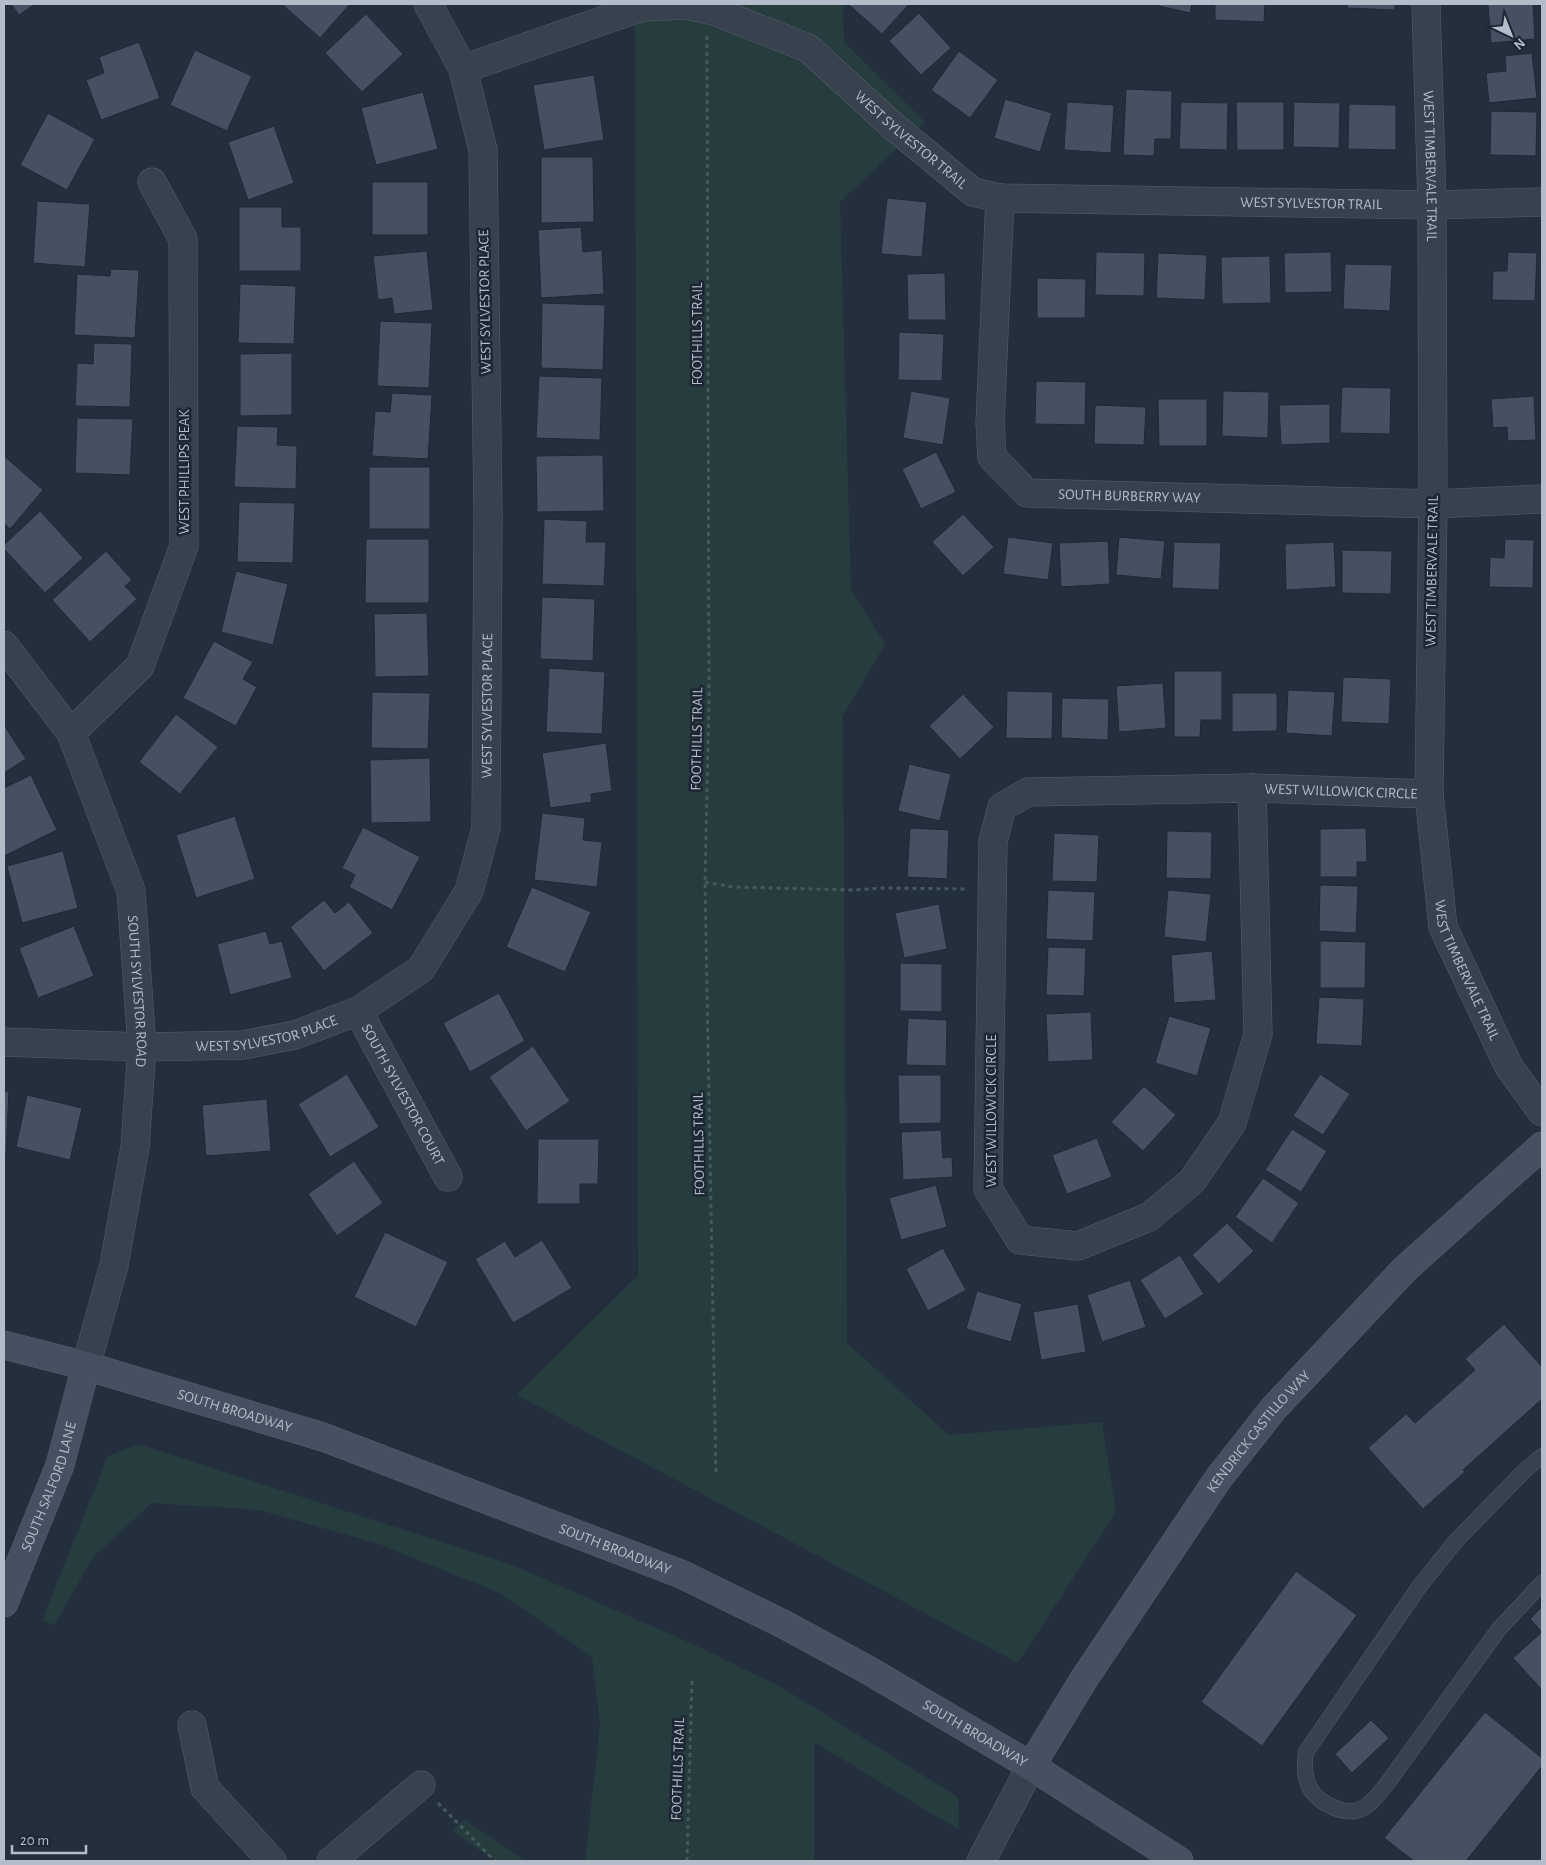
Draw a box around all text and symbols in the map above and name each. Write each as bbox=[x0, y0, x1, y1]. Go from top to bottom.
north arrow bbox=[1486, 10, 1536, 60]
text: N bbox=[1511, 35, 1528, 52]
street label: WEST SYLVESTOR TRAIL bbox=[852, 88, 971, 192]
street label: WEST TIMBERVALE TRAIL bbox=[1421, 90, 1440, 242]
street label: WEST SYLVESTOR TRAIL bbox=[1240, 194, 1383, 212]
street label: WEST SYLVESTOR PLACE bbox=[476, 229, 494, 375]
street label: FOOTHILLS TRAIL bbox=[690, 282, 705, 386]
street label: WEST PHILLIPS PEAK bbox=[177, 409, 192, 535]
street label: SOUTH BURBERRY WAY bbox=[1058, 486, 1201, 505]
street label: WEST TIMBERVALE TRAIL bbox=[1423, 495, 1441, 647]
street label: WEST SYLVESTOR PLACE bbox=[479, 633, 495, 779]
street label: FOOTHILLS TRAIL bbox=[689, 687, 705, 791]
street label: WEST WILLOWICK CIRCLE bbox=[1264, 781, 1418, 801]
street label: WEST TIMBERVALE TRAIL bbox=[1433, 899, 1503, 1043]
street label: SOUTH SYLVESTOR ROAD bbox=[125, 915, 150, 1068]
street label: WEST SYLVESTOR PLACE bbox=[195, 1012, 339, 1053]
street label: SOUTH SYLVESTOR COURT bbox=[359, 1021, 448, 1168]
street label: WEST WILLOWICK CIRCLE bbox=[984, 1035, 999, 1187]
street label: FOOTHILLS TRAIL bbox=[691, 1092, 707, 1196]
street label: KENDRICK CASTILLO WAY bbox=[1204, 1367, 1313, 1495]
street label: SOUTH BROADWAY bbox=[176, 1386, 294, 1435]
street label: SOUTH SALFORD LANE bbox=[18, 1420, 79, 1554]
street label: SOUTH BROADWAY bbox=[557, 1521, 673, 1577]
street label: SOUTH BROADWAY bbox=[920, 1697, 1030, 1770]
street label: FOOTHILLS TRAIL bbox=[669, 1716, 687, 1821]
scale bar bbox=[12, 1822, 86, 1854]
text: 20 m bbox=[20, 1833, 49, 1848]

